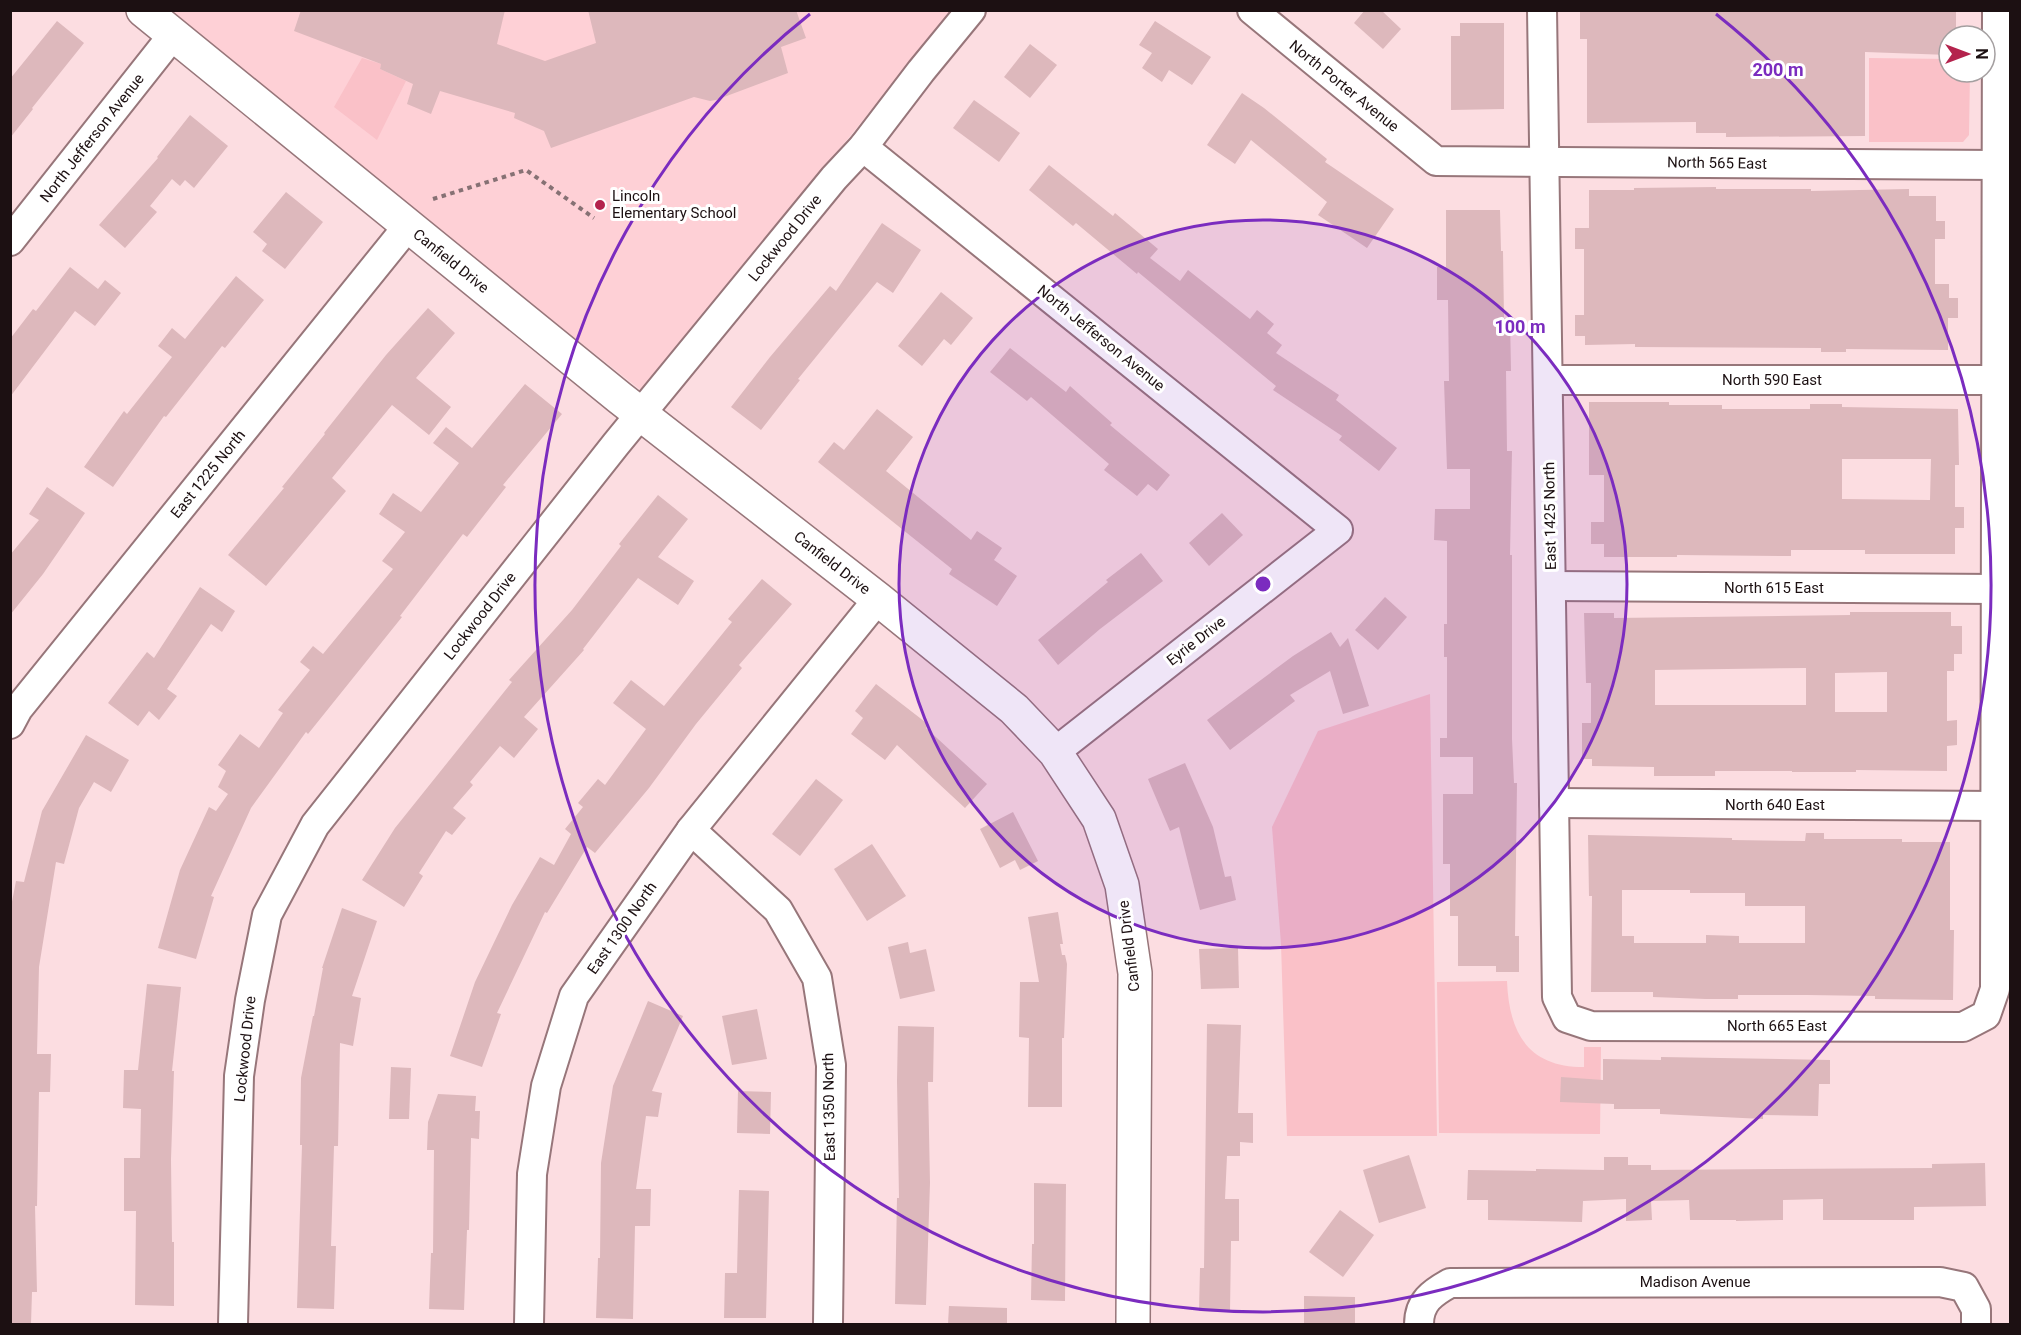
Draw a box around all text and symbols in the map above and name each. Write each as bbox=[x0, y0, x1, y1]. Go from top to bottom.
north arrow bbox=[1937, 24, 1997, 84]
street label: North Porter Avenue bbox=[1286, 36, 1402, 136]
text: N bbox=[1972, 48, 1991, 60]
text: 200 m bbox=[1752, 59, 1804, 80]
street label: North Jefferson Avenue bbox=[36, 70, 148, 206]
street label: North 565 East bbox=[1667, 153, 1767, 173]
place label: Lincoln Elementary School bbox=[612, 187, 736, 222]
street label: Lockwood Drive bbox=[745, 191, 825, 285]
marker: Lincoln Elementary School bbox=[593, 198, 607, 212]
street label: Canfield Drive bbox=[410, 225, 492, 297]
street label: North Jefferson Avenue bbox=[1034, 281, 1168, 395]
text: 100 m bbox=[1494, 316, 1546, 337]
street label: North 590 East bbox=[1722, 371, 1822, 389]
street label: East 1225 North bbox=[167, 426, 249, 522]
street label: East 1425 North bbox=[1540, 462, 1560, 570]
street label: Canfield Drive bbox=[790, 528, 874, 598]
street label: Lockwood Drive bbox=[440, 569, 520, 663]
centre of rings bbox=[1253, 574, 1273, 594]
street label: North 615 East bbox=[1724, 579, 1824, 597]
street label: Eyrie Drive bbox=[1163, 612, 1229, 670]
street label: North 640 East bbox=[1725, 796, 1825, 814]
street label: East 1300 North bbox=[584, 878, 660, 978]
street label: Canfield Drive bbox=[1114, 899, 1144, 993]
street label: Lockwood Drive bbox=[230, 995, 260, 1103]
street label: North 665 East bbox=[1727, 1017, 1827, 1035]
street label: East 1350 North bbox=[819, 1053, 839, 1161]
street label: Madison Avenue bbox=[1640, 1273, 1750, 1291]

